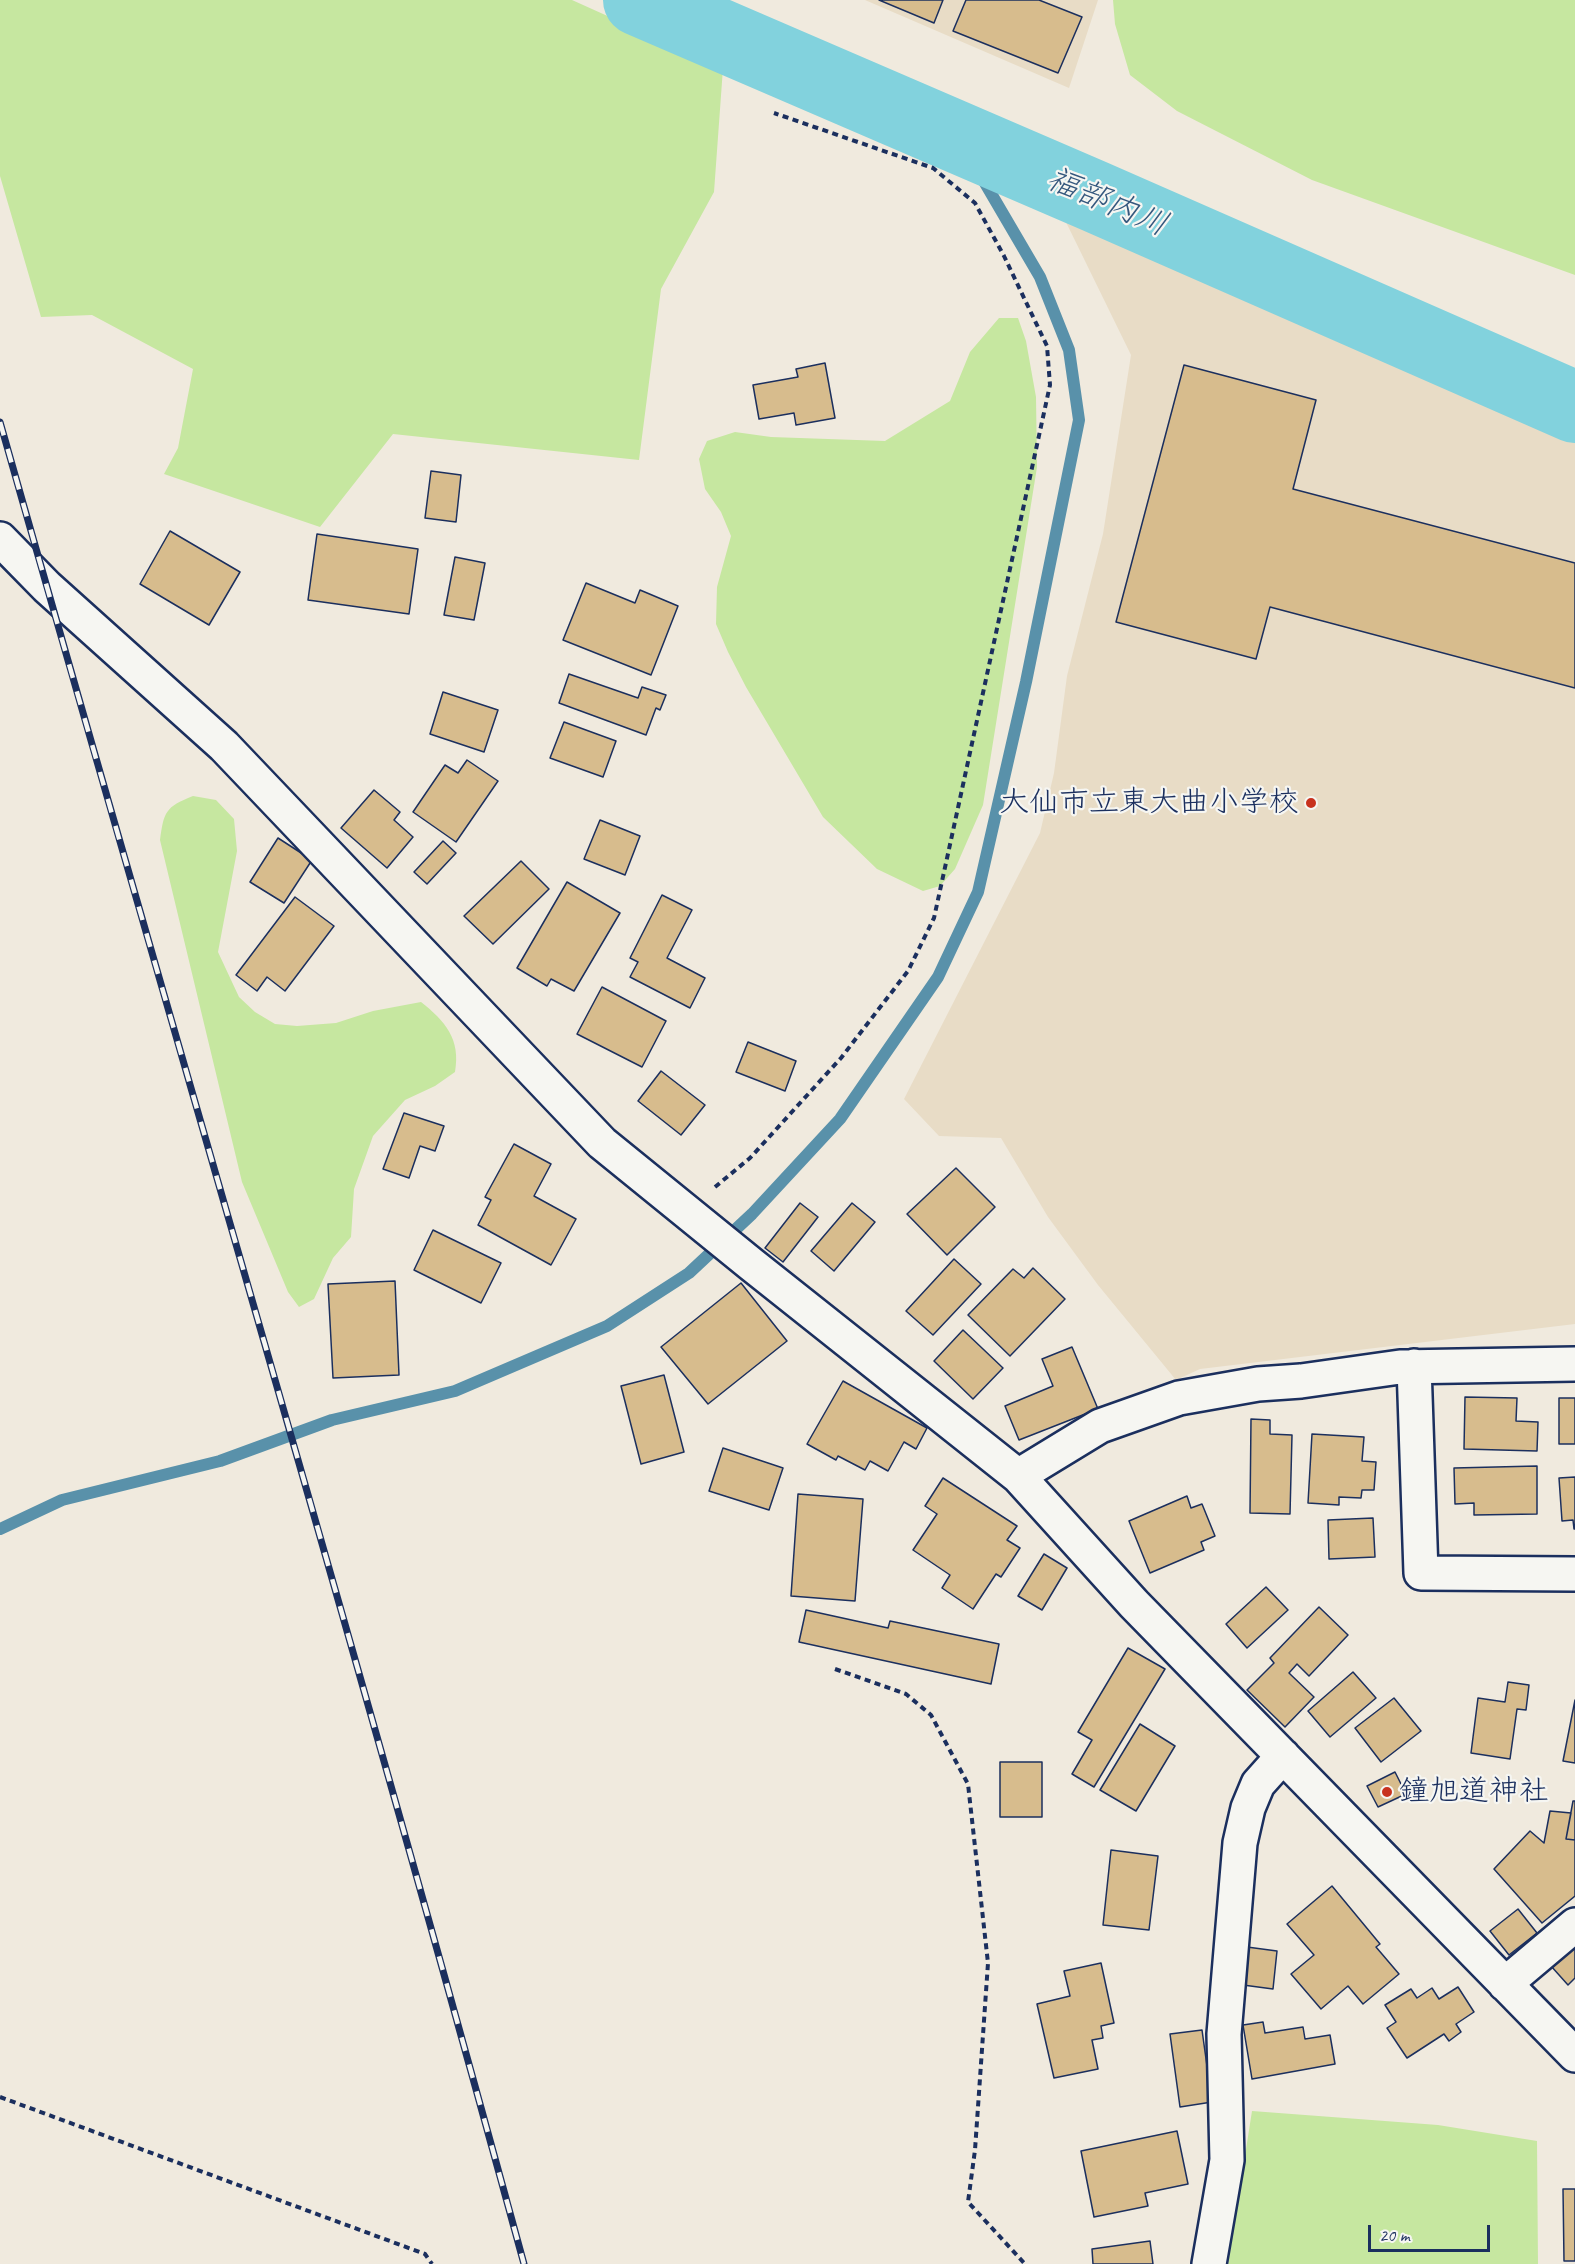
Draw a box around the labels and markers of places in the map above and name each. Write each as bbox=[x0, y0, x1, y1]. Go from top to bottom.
place label: 大仙市立東大曲小学校 bbox=[999, 785, 1299, 821]
marker: 大仙市立東大曲小学校 bbox=[1304, 796, 1318, 810]
place label: 鐘旭道神社 bbox=[1399, 1774, 1549, 1810]
marker: 鐘旭道神社 bbox=[1380, 1785, 1394, 1799]

